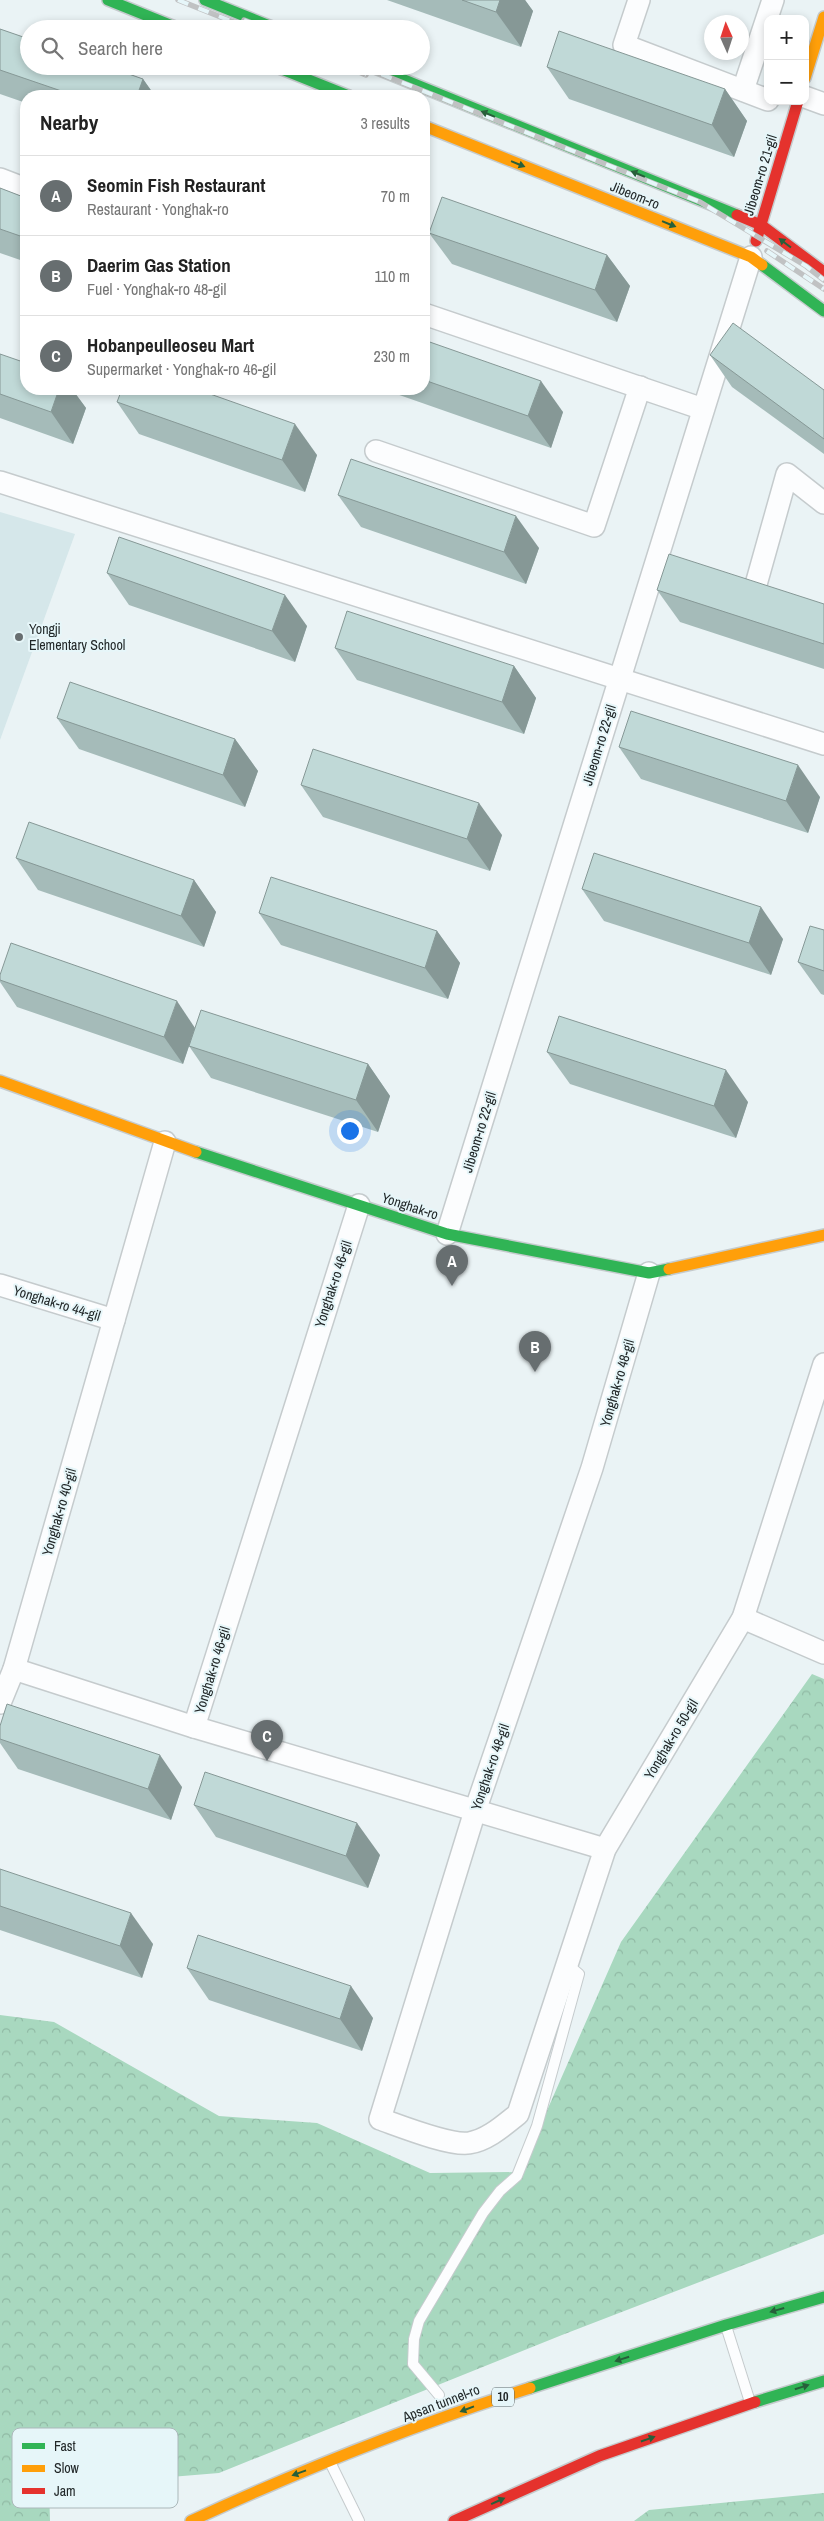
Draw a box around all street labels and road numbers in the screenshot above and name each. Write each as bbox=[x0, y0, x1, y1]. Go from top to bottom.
street label: Jibeom-ro 21-gil bbox=[739, 132, 781, 218]
street label: Jibeom-ro bbox=[608, 177, 662, 213]
street label: Jibeom-ro 22-gil bbox=[578, 702, 620, 788]
street label: Jibeom-ro 22-gil bbox=[458, 1089, 500, 1175]
street label: Yonghak-ro bbox=[379, 1188, 441, 1224]
street label: Yonghak-ro 46-gil bbox=[310, 1238, 356, 1330]
street label: Yonghak-ro 44-gil bbox=[11, 1281, 103, 1325]
street label: Yonghak-ro 48-gil bbox=[596, 1337, 638, 1429]
street label: Yonghak-ro 40-gil bbox=[38, 1466, 80, 1558]
street label: Yonghak-ro 46-gil bbox=[190, 1624, 234, 1716]
street label: Yonghak-ro 50-gil bbox=[640, 1696, 702, 1782]
street label: Yonghak-ro 48-gil bbox=[467, 1721, 513, 1813]
street label: Apsan tunnel-ro bbox=[399, 2380, 482, 2426]
road number: 10 bbox=[492, 2388, 514, 2406]

